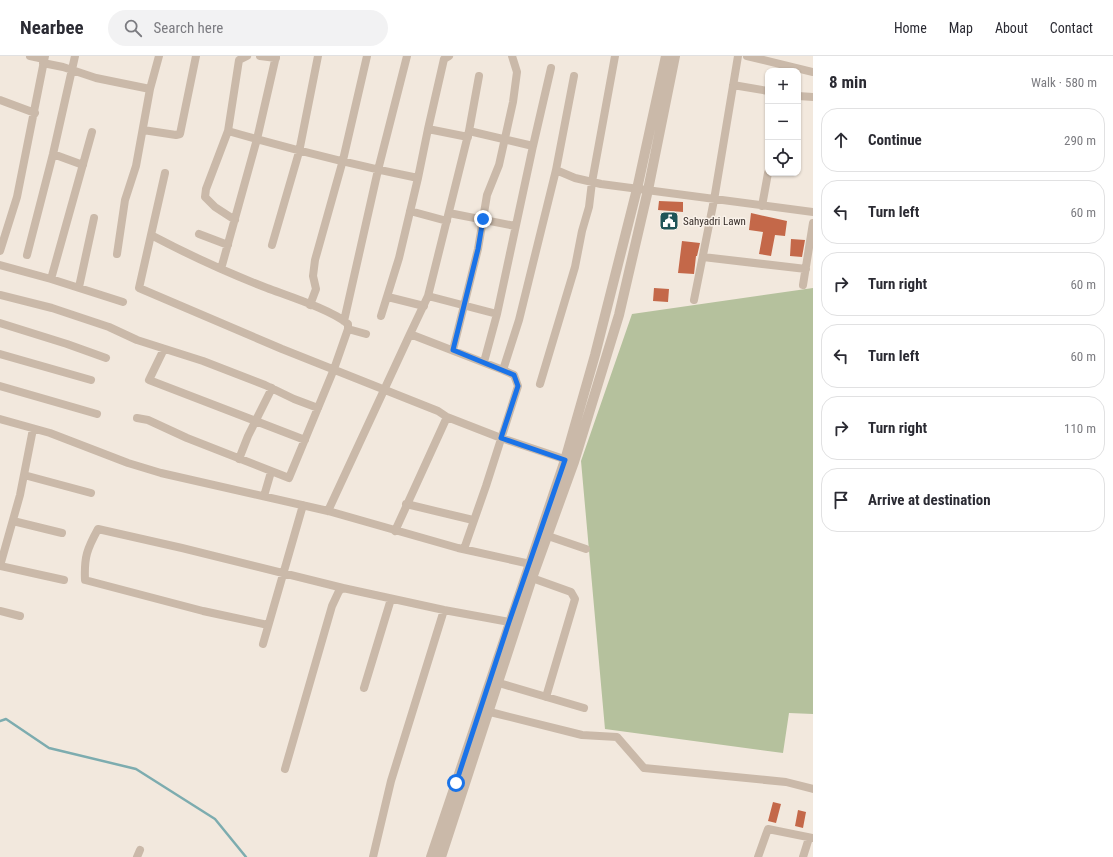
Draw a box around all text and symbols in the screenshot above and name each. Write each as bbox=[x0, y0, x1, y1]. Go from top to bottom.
search box bbox=[108, 10, 388, 46]
text: Nearbee bbox=[20, 16, 84, 39]
icon: search bbox=[122, 17, 144, 39]
text: Search here bbox=[154, 19, 223, 37]
text: Home bbox=[894, 20, 927, 36]
text: Map bbox=[949, 20, 973, 36]
text: About bbox=[995, 20, 1028, 36]
text: Contact bbox=[1050, 20, 1093, 36]
map controls bbox=[765, 68, 801, 176]
button: + bbox=[765, 68, 801, 104]
text: 8 min bbox=[829, 72, 867, 92]
text: Walk · 580 m bbox=[1031, 75, 1097, 90]
button: − bbox=[765, 104, 801, 140]
icon: ahead bbox=[830, 129, 852, 151]
text: Continue bbox=[868, 131, 922, 149]
text: 290 m bbox=[1064, 133, 1096, 148]
button: locate bbox=[765, 140, 801, 176]
icon: left bbox=[830, 201, 852, 223]
text: Turn left bbox=[868, 203, 919, 221]
text: 60 m bbox=[1070, 205, 1096, 220]
route end bbox=[474, 210, 492, 228]
public building icon: Sahyadri Lawn bbox=[658, 210, 680, 232]
place label: Sahyadri Lawn bbox=[683, 215, 746, 228]
icon: right bbox=[830, 273, 852, 295]
text: Turn right bbox=[868, 275, 927, 293]
text: 60 m bbox=[1070, 277, 1096, 292]
icon: left bbox=[830, 345, 852, 367]
text: Turn left bbox=[868, 347, 919, 365]
text: 60 m bbox=[1070, 349, 1096, 364]
icon: right bbox=[830, 417, 852, 439]
text: Turn right bbox=[868, 419, 927, 437]
text: 110 m bbox=[1064, 421, 1096, 436]
icon: arrive bbox=[830, 489, 852, 511]
text: Arrive at destination bbox=[868, 491, 991, 509]
route start bbox=[447, 774, 465, 792]

